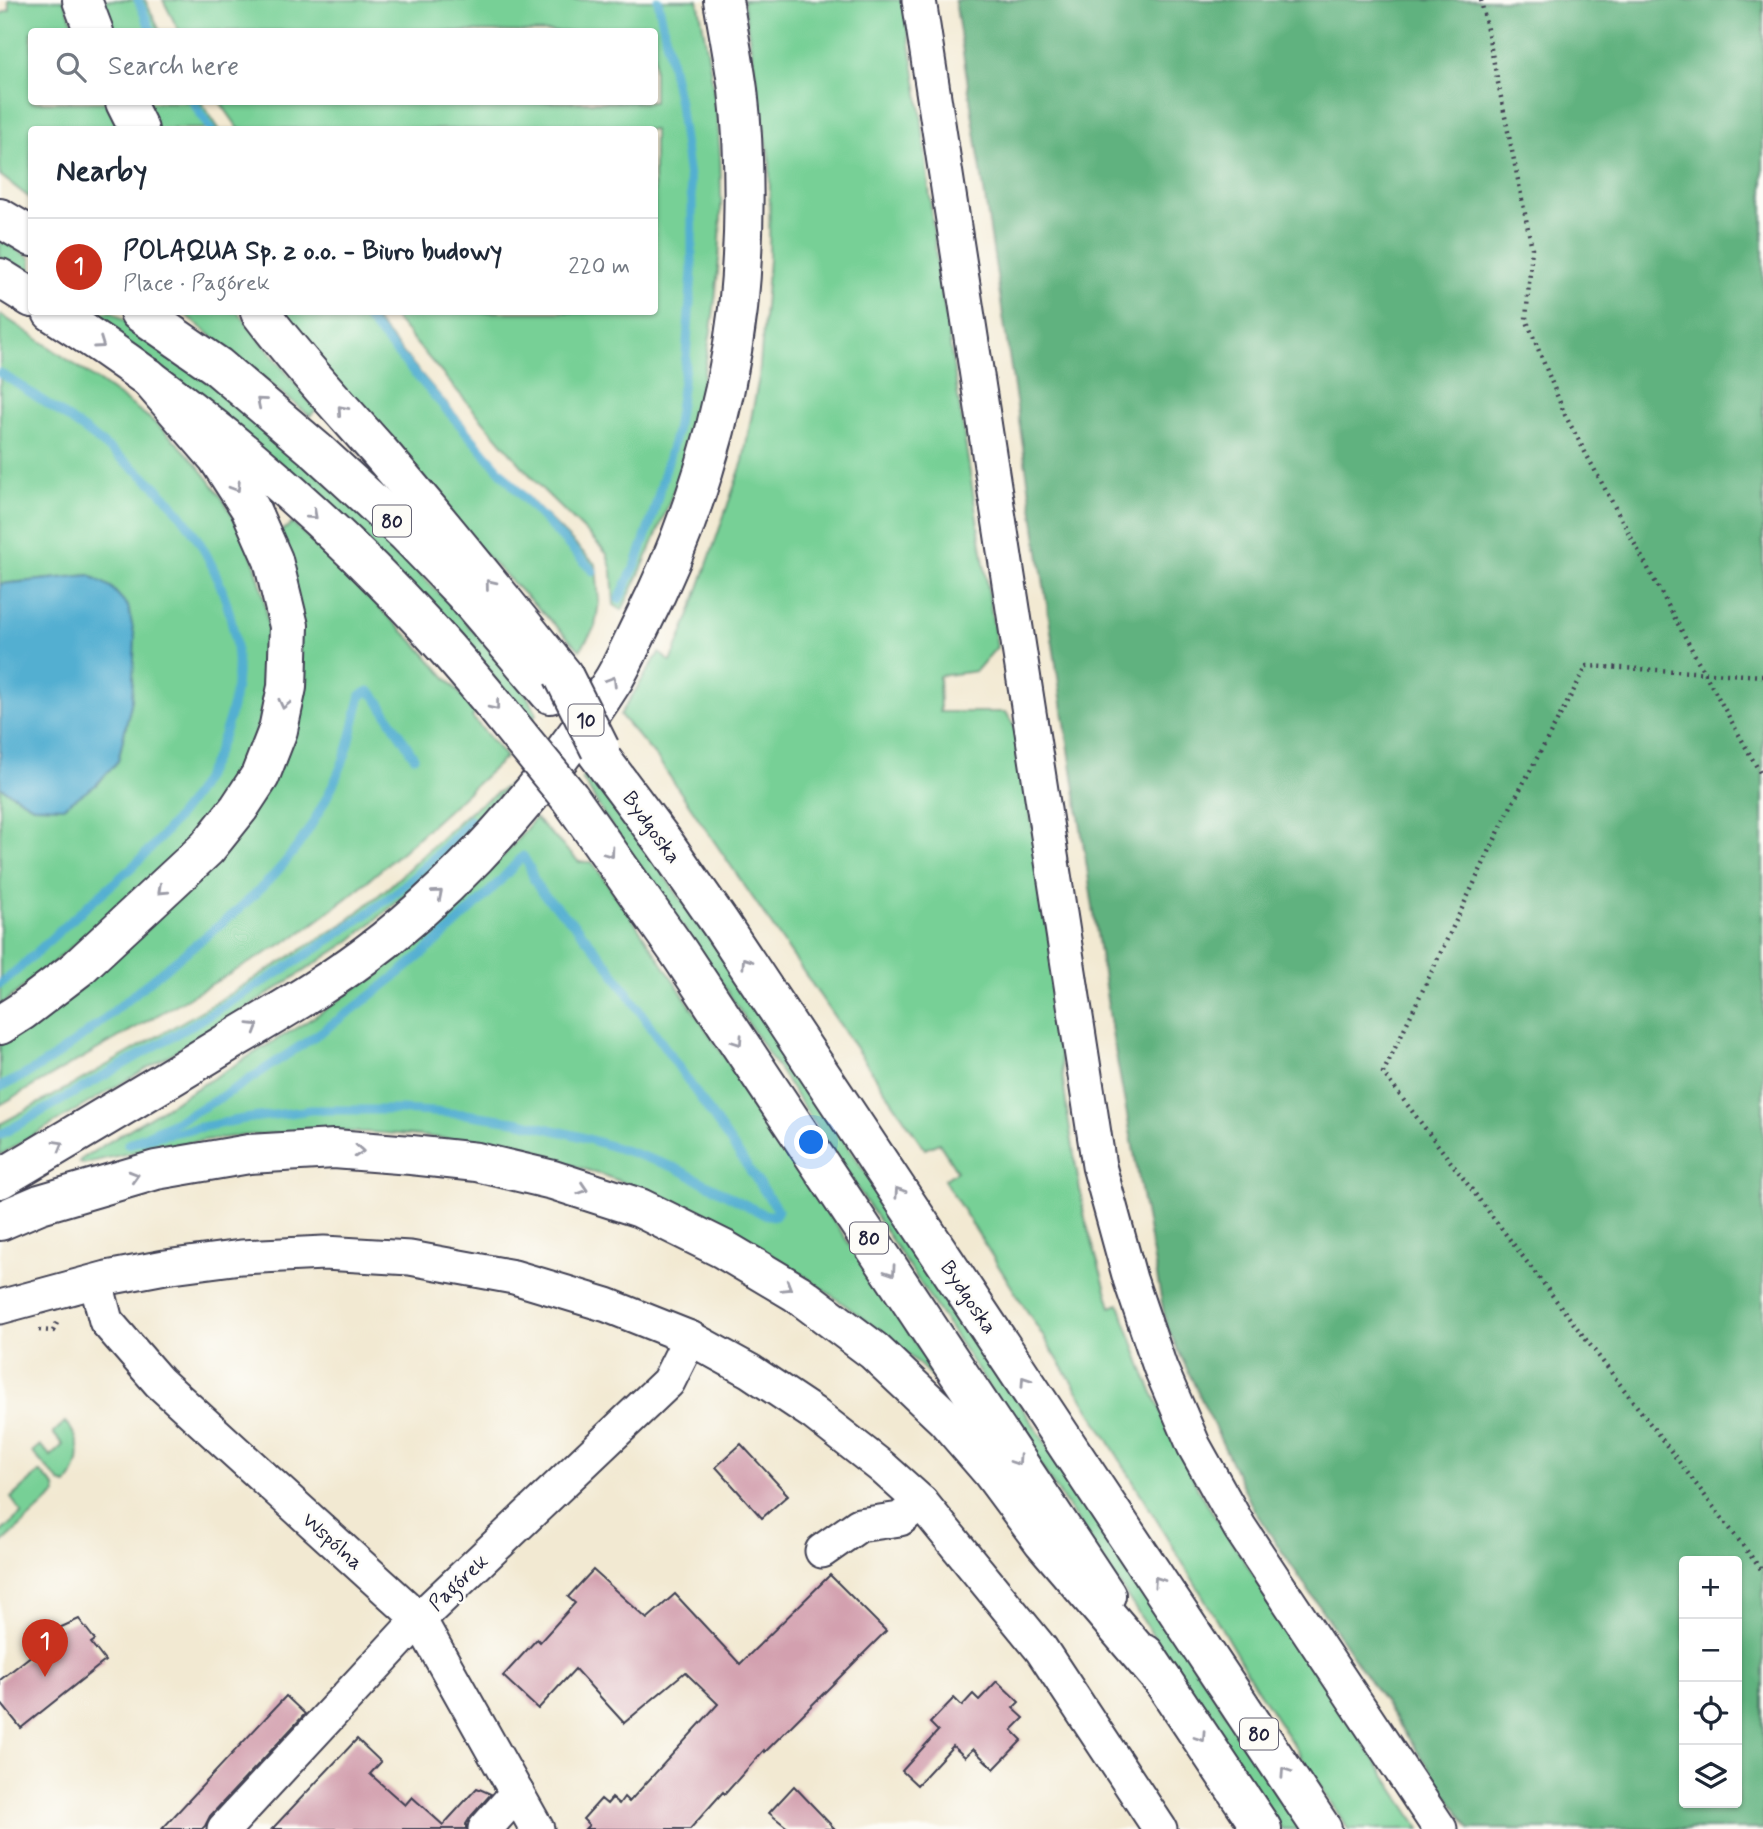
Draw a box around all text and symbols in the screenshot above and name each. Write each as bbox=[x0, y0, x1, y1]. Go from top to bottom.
search box bbox=[28, 28, 658, 105]
icon: search bbox=[52, 48, 90, 86]
text: Search here bbox=[108, 50, 239, 84]
text: Nearby bbox=[56, 152, 147, 191]
text: POLAQUA Sp. z o.o. - Biuro budowy bbox=[123, 235, 502, 269]
text: 1 bbox=[74, 252, 84, 282]
text: 220 m bbox=[568, 252, 630, 282]
text: Place · Pagórek bbox=[123, 269, 270, 299]
one-way arrow bbox=[92, 336, 105, 348]
one-way arrow bbox=[257, 398, 270, 410]
one-way arrow bbox=[338, 405, 351, 418]
one-way arrow bbox=[228, 480, 241, 493]
one-way arrow bbox=[305, 506, 318, 519]
road number: 80 bbox=[373, 506, 411, 536]
one-way arrow bbox=[486, 579, 498, 592]
one-way arrow bbox=[603, 675, 616, 688]
one-way arrow bbox=[277, 697, 292, 709]
one-way arrow bbox=[487, 698, 499, 711]
road number: 10 bbox=[568, 705, 604, 736]
street label: Bydgoska bbox=[615, 786, 687, 869]
one-way arrow bbox=[602, 845, 614, 858]
one-way arrow bbox=[157, 882, 170, 894]
one-way arrow bbox=[429, 890, 442, 902]
one-way arrow bbox=[741, 956, 754, 969]
one-way arrow bbox=[246, 1023, 259, 1036]
one-way arrow bbox=[730, 1033, 742, 1046]
your location bbox=[794, 1125, 828, 1159]
one-way arrow bbox=[51, 1140, 64, 1153]
one-way arrow bbox=[354, 1143, 365, 1158]
one-way arrow bbox=[128, 1170, 140, 1185]
one-way arrow bbox=[576, 1181, 588, 1195]
one-way arrow bbox=[895, 1187, 907, 1200]
road number: 80 bbox=[850, 1222, 888, 1254]
street label: Bydgoska bbox=[933, 1255, 1003, 1340]
one-way arrow bbox=[883, 1264, 896, 1277]
one-way arrow bbox=[780, 1279, 793, 1292]
one-way arrow bbox=[1020, 1376, 1033, 1389]
one-way arrow bbox=[1009, 1453, 1021, 1466]
street label: Wspólna bbox=[296, 1507, 369, 1577]
street label: Pagórek bbox=[423, 1548, 496, 1619]
map controls bbox=[1679, 1556, 1742, 1808]
button: + bbox=[1679, 1556, 1742, 1619]
one-way arrow bbox=[1153, 1576, 1166, 1589]
pin: 1 bbox=[22, 1619, 68, 1677]
button: − bbox=[1679, 1619, 1742, 1682]
button: locate bbox=[1679, 1682, 1742, 1745]
road number: 80 bbox=[1240, 1718, 1278, 1750]
one-way arrow bbox=[1193, 1730, 1206, 1743]
button: layers bbox=[1679, 1745, 1742, 1808]
one-way arrow bbox=[1280, 1767, 1293, 1780]

